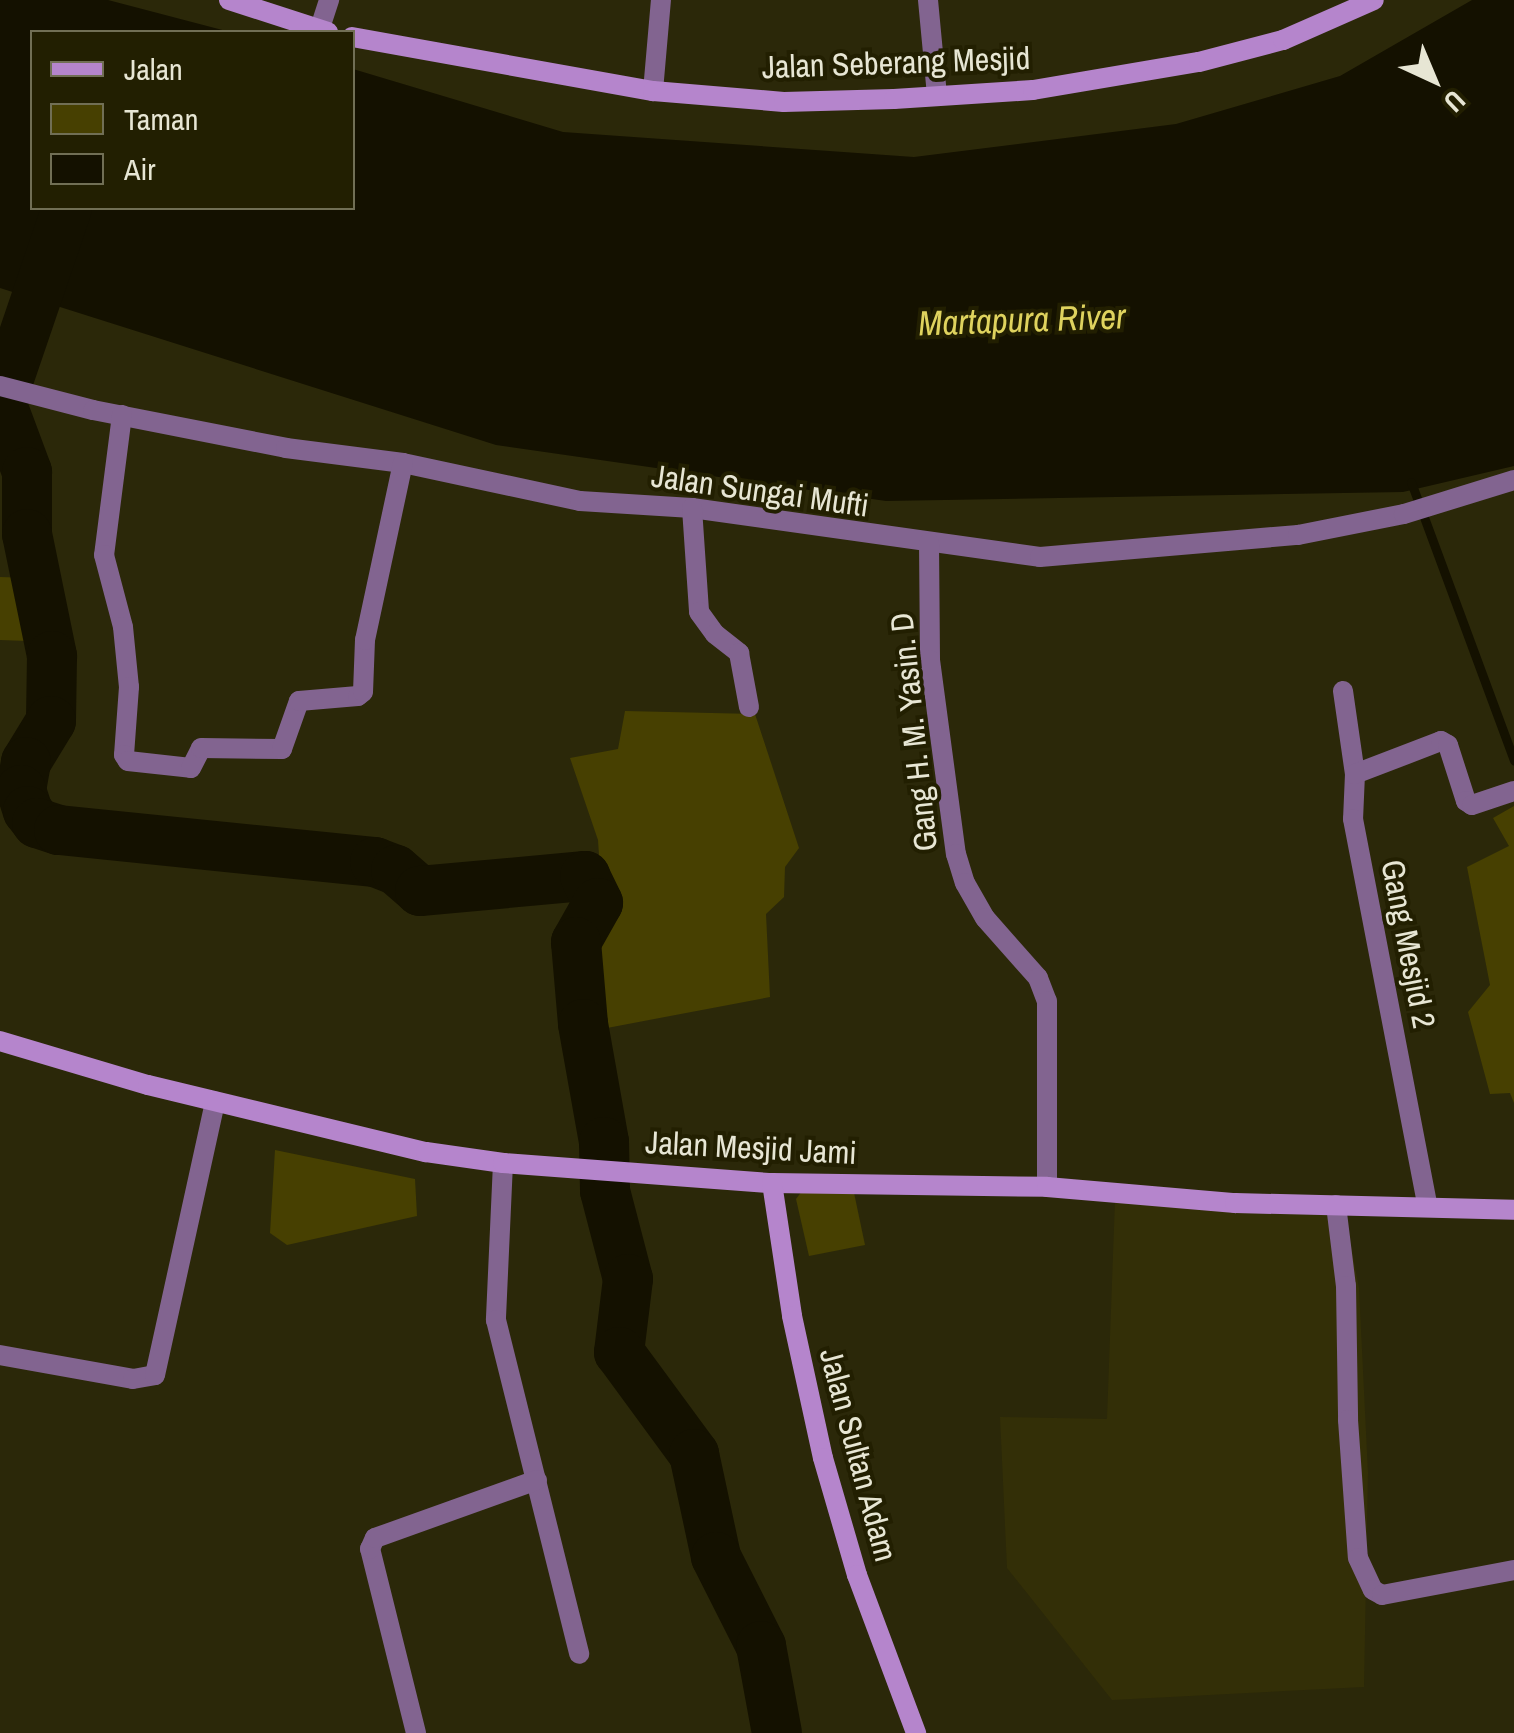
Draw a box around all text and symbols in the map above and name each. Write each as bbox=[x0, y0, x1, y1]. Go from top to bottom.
legend bbox=[30, 30, 355, 210]
north arrow bbox=[1384, 30, 1484, 130]
street label: Jalan Seberang Mesjid bbox=[761, 39, 1031, 87]
text: Jalan bbox=[124, 49, 183, 89]
text: U bbox=[1436, 82, 1474, 121]
text: Taman bbox=[124, 99, 198, 139]
text: Air bbox=[124, 149, 155, 189]
water label: Martapura River bbox=[918, 295, 1126, 345]
street label: Jalan Sungai Mufti bbox=[649, 457, 871, 525]
street label: Gang H. M. Yasin. D bbox=[882, 611, 946, 853]
street label: Gang Mesjid 2 bbox=[1373, 857, 1443, 1031]
street label: Jalan Mesjid Jami bbox=[644, 1123, 858, 1173]
street label: Jalan Sultan Adam bbox=[811, 1344, 905, 1566]

